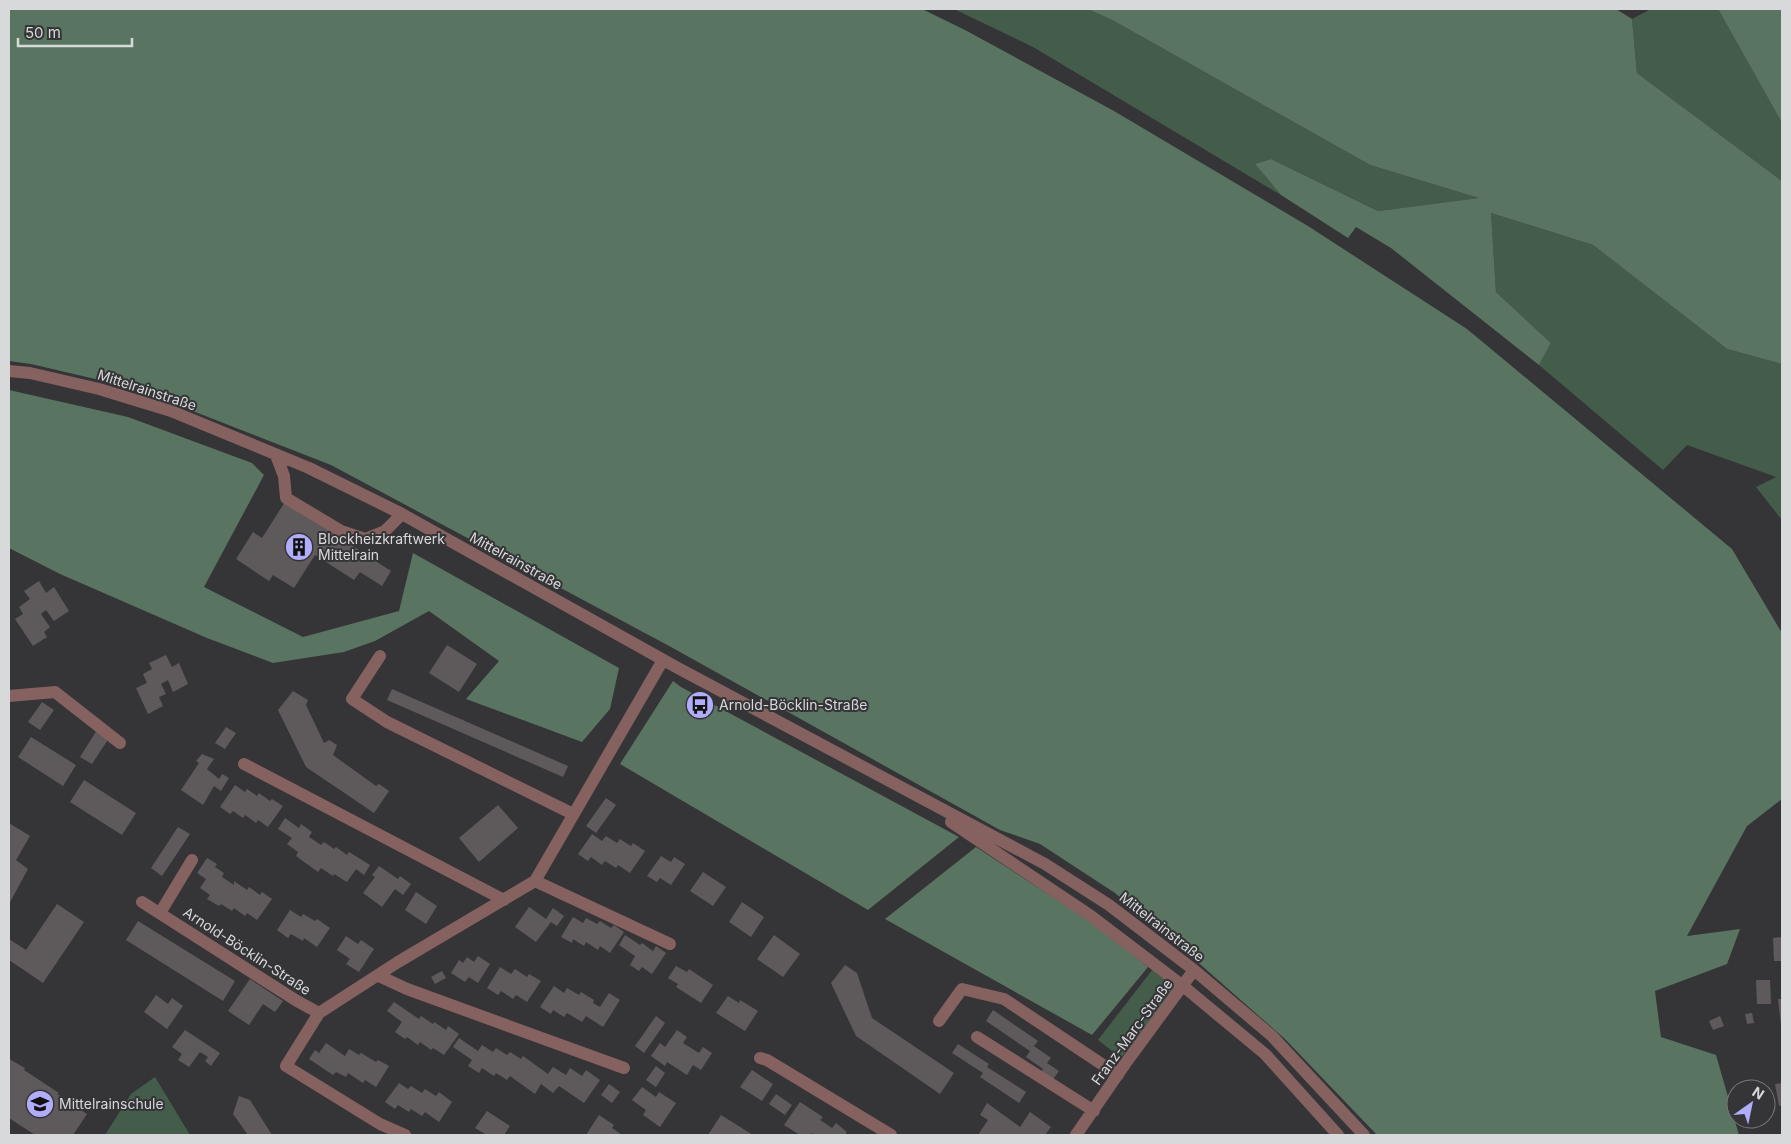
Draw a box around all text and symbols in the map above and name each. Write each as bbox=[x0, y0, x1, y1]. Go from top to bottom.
scale bar bbox=[18, 15, 131, 47]
text: 50 m bbox=[25, 23, 61, 42]
street label: Mittelrainstraße bbox=[96, 366, 199, 414]
street label: Mittelrainstraße bbox=[467, 528, 565, 593]
place label: Blockheizkraftwerk Mittelrain bbox=[318, 530, 445, 563]
building icon: Blockheizkraftwerk Mittelrain bbox=[284, 532, 314, 562]
bus stop icon: Arnold-Böcklin-Straße bbox=[685, 690, 715, 720]
place label: Arnold-Böcklin-Straße bbox=[719, 696, 867, 713]
street label: Mittelrainstraße bbox=[1117, 888, 1208, 965]
street label: Arnold-Böcklin-Straße bbox=[180, 903, 314, 998]
street label: Franz-Marc-Straße bbox=[1087, 975, 1176, 1088]
north arrow bbox=[1726, 1079, 1776, 1129]
text: N bbox=[1749, 1083, 1767, 1103]
school or university icon: Mittelrainschule bbox=[25, 1089, 55, 1119]
place label: Mittelrainschule bbox=[59, 1095, 164, 1112]

